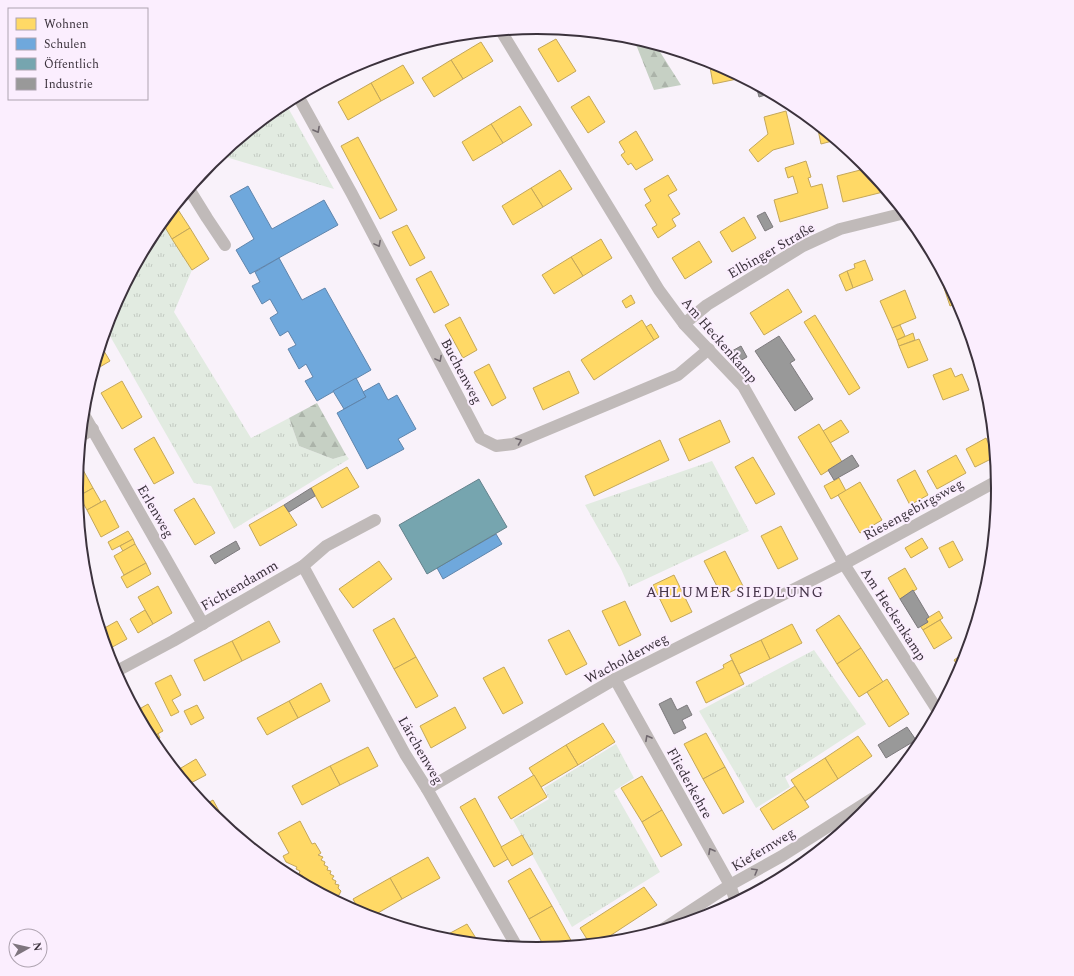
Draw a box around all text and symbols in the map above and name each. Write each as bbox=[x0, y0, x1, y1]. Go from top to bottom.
legend bbox=[8, 8, 148, 100]
text: Wohnen bbox=[44, 15, 89, 34]
text: Schulen bbox=[44, 35, 86, 54]
text: Öffentlich bbox=[44, 55, 99, 74]
text: Industrie bbox=[44, 75, 93, 94]
one-way arrow bbox=[312, 126, 319, 133]
street label: Elbinger Straße bbox=[724, 217, 819, 284]
one-way arrow bbox=[374, 240, 381, 247]
street label: Am Heckenkamp bbox=[676, 293, 763, 388]
street label: Buchenweg bbox=[435, 335, 488, 408]
one-way arrow bbox=[434, 355, 442, 362]
one-way arrow bbox=[515, 438, 522, 446]
street label: Riesengebirgsweg bbox=[859, 473, 967, 546]
street label: Erlenweg bbox=[132, 481, 179, 542]
street label: Fichtendamm bbox=[197, 555, 282, 616]
street label: Am Heckenkamp bbox=[855, 563, 932, 665]
district label: AHLUMER SIEDLUNG bbox=[646, 581, 824, 604]
street label: Wacholderweg bbox=[581, 628, 672, 689]
street label: Lärchenweg bbox=[393, 712, 449, 788]
one-way arrow bbox=[645, 735, 653, 742]
street label: Fliederkehre bbox=[661, 744, 718, 823]
street label: Kiefernweg bbox=[727, 822, 799, 877]
one-way arrow bbox=[708, 848, 716, 855]
one-way arrow bbox=[751, 868, 758, 875]
north arrow bbox=[8, 928, 48, 968]
text: N bbox=[28, 941, 46, 952]

